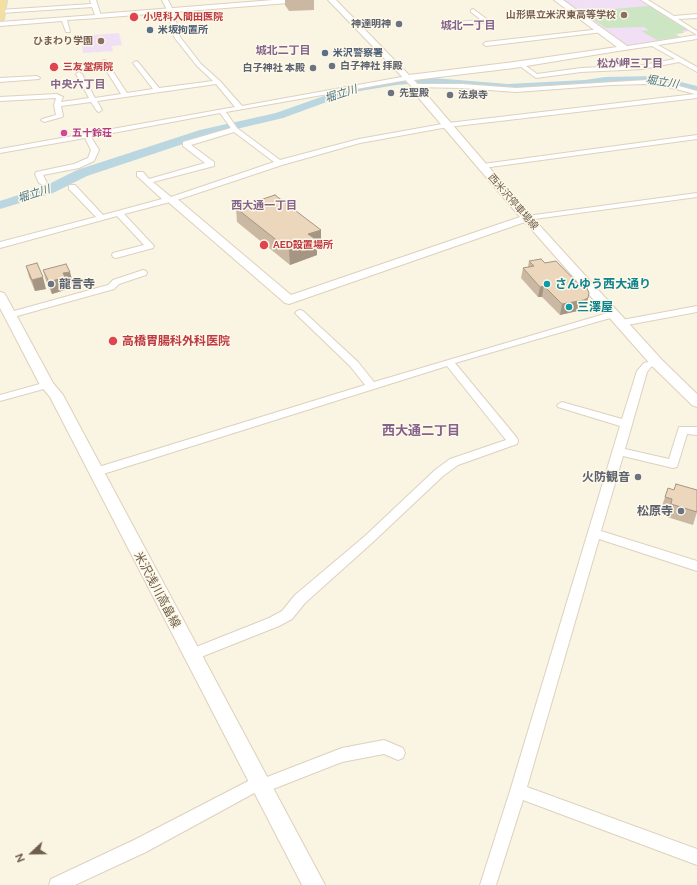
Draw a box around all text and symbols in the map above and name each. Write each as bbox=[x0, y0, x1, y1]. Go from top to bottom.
place label: 山形県立米沢東高等学校 bbox=[506, 9, 616, 21]
marker: 山形県立米沢東高等学校 bbox=[619, 10, 629, 20]
marker: 小児科入間田医院 bbox=[128, 11, 140, 23]
place label: 小児科入間田医院 bbox=[143, 11, 223, 23]
place label: 神達明神 bbox=[351, 18, 391, 30]
marker: 神達明神 bbox=[394, 19, 404, 29]
district label: 城北一丁目 bbox=[441, 19, 495, 33]
place label: 米坂拘置所 bbox=[158, 24, 208, 36]
marker: 米坂拘置所 bbox=[145, 25, 155, 35]
place label: ひまわり学園 bbox=[33, 35, 93, 47]
marker: ひまわり学園 bbox=[96, 36, 106, 46]
district label: 城北二丁目 bbox=[256, 44, 310, 58]
place label: 米沢警察署 bbox=[333, 47, 383, 59]
marker: 米沢警察署 bbox=[320, 48, 330, 58]
district label: 松が岬三丁目 bbox=[597, 57, 663, 71]
place label: 白子神社 拝殿 bbox=[340, 60, 402, 72]
marker: 三友堂病院 bbox=[48, 61, 60, 73]
place label: 三友堂病院 bbox=[63, 61, 113, 73]
marker: 白子神社 拝殿 bbox=[327, 61, 337, 71]
place label: 白子神社 本殿 bbox=[243, 62, 305, 74]
marker: 白子神社 本殿 bbox=[308, 63, 318, 73]
water label: 堀立川 bbox=[645, 73, 679, 91]
district label: 中央六丁目 bbox=[51, 78, 105, 92]
water label: 堀立川 bbox=[323, 83, 359, 105]
place label: 先聖殿 bbox=[399, 87, 429, 99]
marker: 先聖殿 bbox=[386, 88, 396, 98]
place label: 法泉寺 bbox=[458, 89, 488, 101]
marker: 法泉寺 bbox=[445, 90, 455, 100]
place label: 五十鈴荘 bbox=[72, 127, 112, 139]
marker: 五十鈴荘 bbox=[59, 128, 69, 138]
street label: 西米沢停車場線 bbox=[486, 172, 540, 232]
water label: 堀立川 bbox=[16, 183, 52, 205]
district label: 西大通一丁目 bbox=[231, 199, 297, 213]
marker: AED設置場所 bbox=[258, 239, 270, 251]
place label: AED設置場所 bbox=[273, 239, 333, 251]
place label: 龍言寺 bbox=[59, 277, 95, 291]
place label: さんゆう西大通り bbox=[555, 277, 651, 291]
marker: 龍言寺 bbox=[46, 279, 56, 289]
marker: さんゆう西大通り bbox=[542, 279, 552, 289]
place label: 三澤屋 bbox=[577, 300, 613, 314]
marker: 三澤屋 bbox=[564, 302, 574, 312]
place label: 高橋胃腸科外科医院 bbox=[122, 334, 230, 348]
marker: 高橋胃腸科外科医院 bbox=[107, 335, 119, 347]
district label: 西大通二丁目 bbox=[382, 423, 460, 439]
place label: 火防観音 bbox=[582, 470, 630, 484]
marker: 火防観音 bbox=[633, 472, 643, 482]
place label: 松原寺 bbox=[637, 504, 673, 518]
marker: 松原寺 bbox=[676, 506, 686, 516]
street label: 米沢浅川高畠線 bbox=[131, 550, 183, 630]
north arrow bbox=[12, 833, 52, 873]
text: N bbox=[13, 851, 28, 864]

